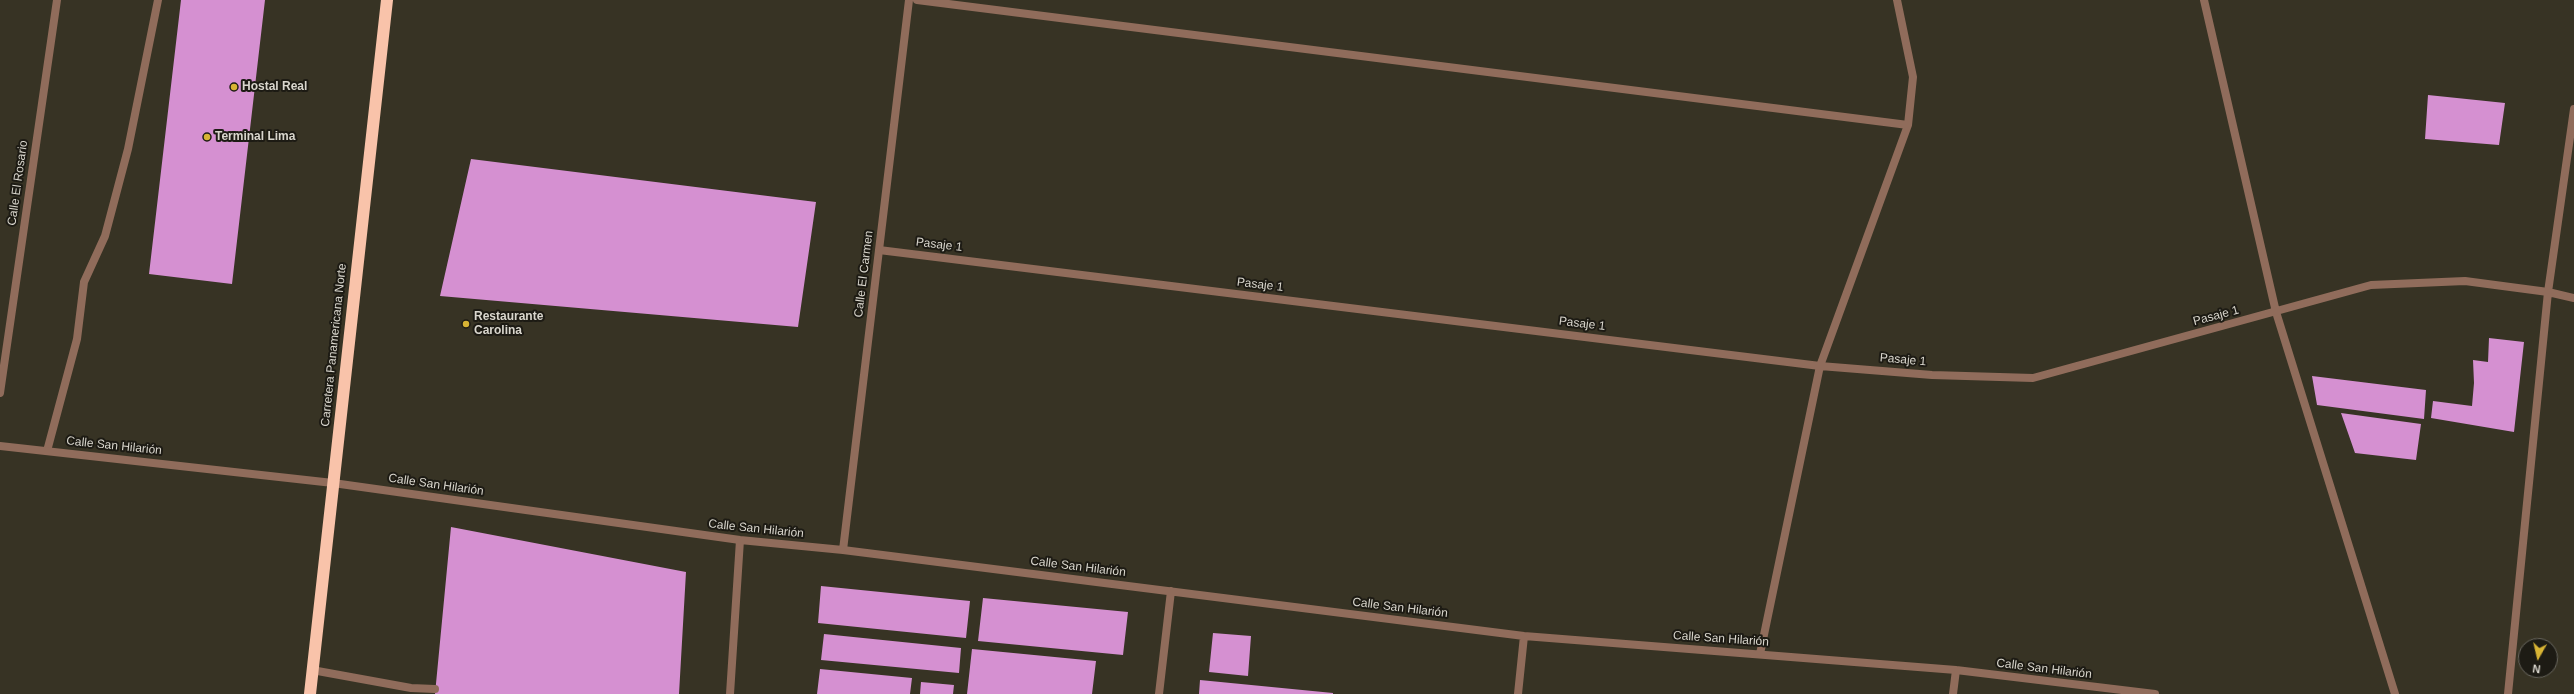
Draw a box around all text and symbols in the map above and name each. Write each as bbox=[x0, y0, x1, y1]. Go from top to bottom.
place label: Hostal Real bbox=[242, 80, 307, 94]
marker: Hostal Real bbox=[229, 82, 239, 92]
place label: Terminal Lima bbox=[215, 130, 295, 144]
marker: Terminal Lima bbox=[202, 132, 212, 142]
street label: Calle El Rosario bbox=[5, 139, 31, 227]
street label: Calle El Carmen bbox=[852, 230, 876, 318]
street label: Pasaje 1 bbox=[915, 235, 963, 255]
street label: Carretera Panamericana Norte bbox=[318, 263, 350, 427]
street label: Pasaje 1 bbox=[1236, 275, 1284, 295]
street label: Pasaje 1 bbox=[2192, 303, 2240, 329]
place label: Restaurante Carolina bbox=[474, 310, 543, 338]
street label: Pasaje 1 bbox=[1558, 314, 1606, 334]
marker: Restaurante Carolina bbox=[461, 319, 471, 329]
street label: Pasaje 1 bbox=[1879, 351, 1927, 369]
street label: Calle San Hilarión bbox=[65, 434, 163, 458]
street label: Calle San Hilarión bbox=[387, 471, 485, 499]
street label: Calle San Hilarión bbox=[707, 517, 805, 541]
street label: Calle San Hilarión bbox=[1029, 554, 1127, 580]
street label: Calle San Hilarión bbox=[1351, 595, 1449, 621]
street label: Calle San Hilarión bbox=[1673, 628, 1769, 650]
north arrow bbox=[2518, 638, 2558, 678]
street label: Calle San Hilarión bbox=[1995, 656, 2093, 682]
text: N bbox=[2532, 662, 2541, 675]

